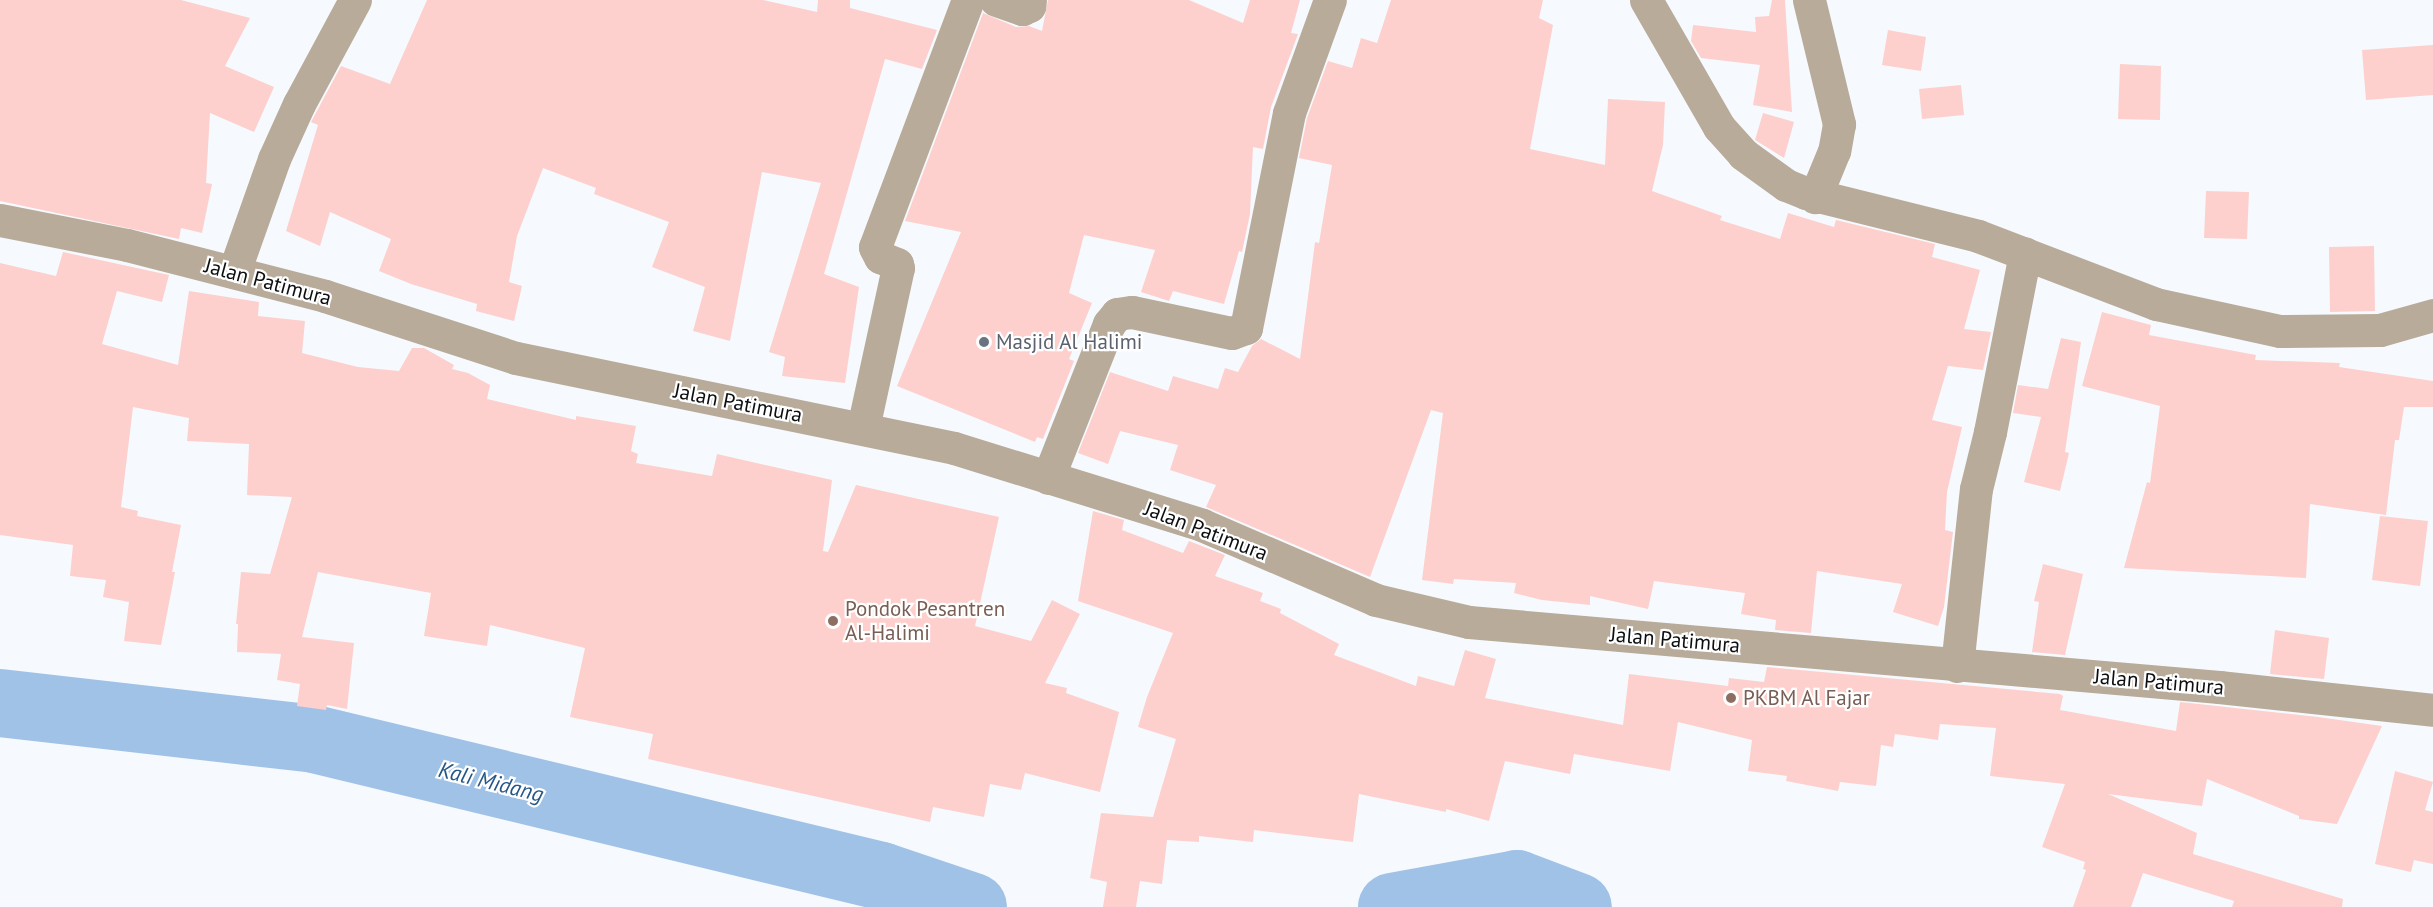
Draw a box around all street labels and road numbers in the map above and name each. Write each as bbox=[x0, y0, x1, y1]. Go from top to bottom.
street label: Jalan Patimura bbox=[202, 253, 334, 311]
street label: Jalan Patimura bbox=[672, 378, 804, 428]
street label: Jalan Patimura bbox=[1141, 496, 1271, 566]
street label: Jalan Patimura bbox=[1609, 622, 1741, 658]
street label: Jalan Patimura bbox=[2093, 664, 2225, 700]

